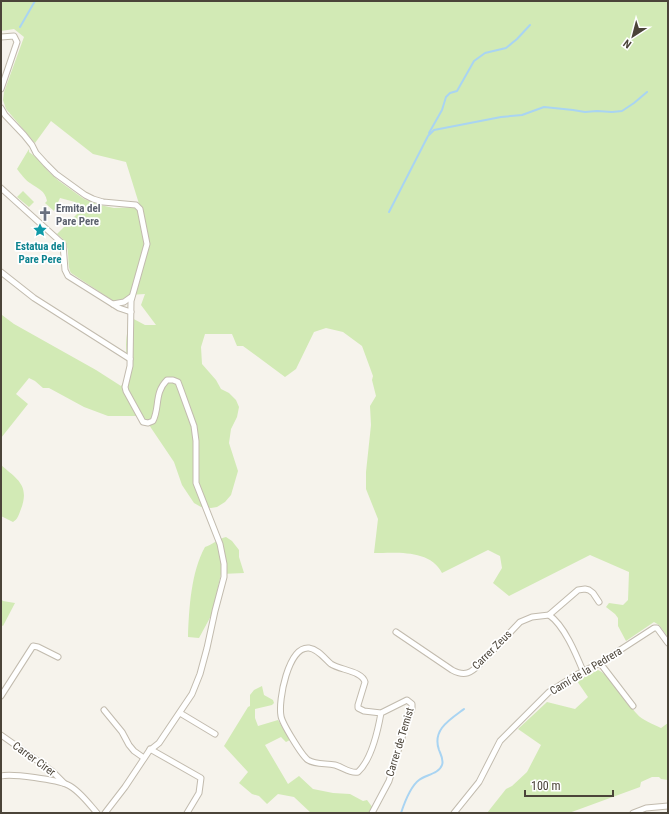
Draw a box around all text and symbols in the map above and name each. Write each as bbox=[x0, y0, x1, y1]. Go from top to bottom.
north arrow bbox=[613, 16, 653, 56]
text: N bbox=[621, 36, 634, 51]
place label: Ermita del Pare Pere bbox=[56, 202, 101, 228]
church icon: Ermita del Pare Pere bbox=[37, 206, 53, 222]
place icon: Estatua del Pare Pere bbox=[32, 222, 48, 238]
place label: Estatua del Pare Pere bbox=[16, 240, 65, 266]
street label: Carrer Zeus bbox=[470, 628, 514, 672]
street label: Camí de la Pedrera bbox=[548, 644, 624, 698]
street label: Carrer de Temist bbox=[383, 706, 417, 778]
street label: Carrer Cirer bbox=[10, 739, 58, 779]
scale bar bbox=[525, 772, 613, 798]
text: 100 m bbox=[531, 779, 561, 793]

